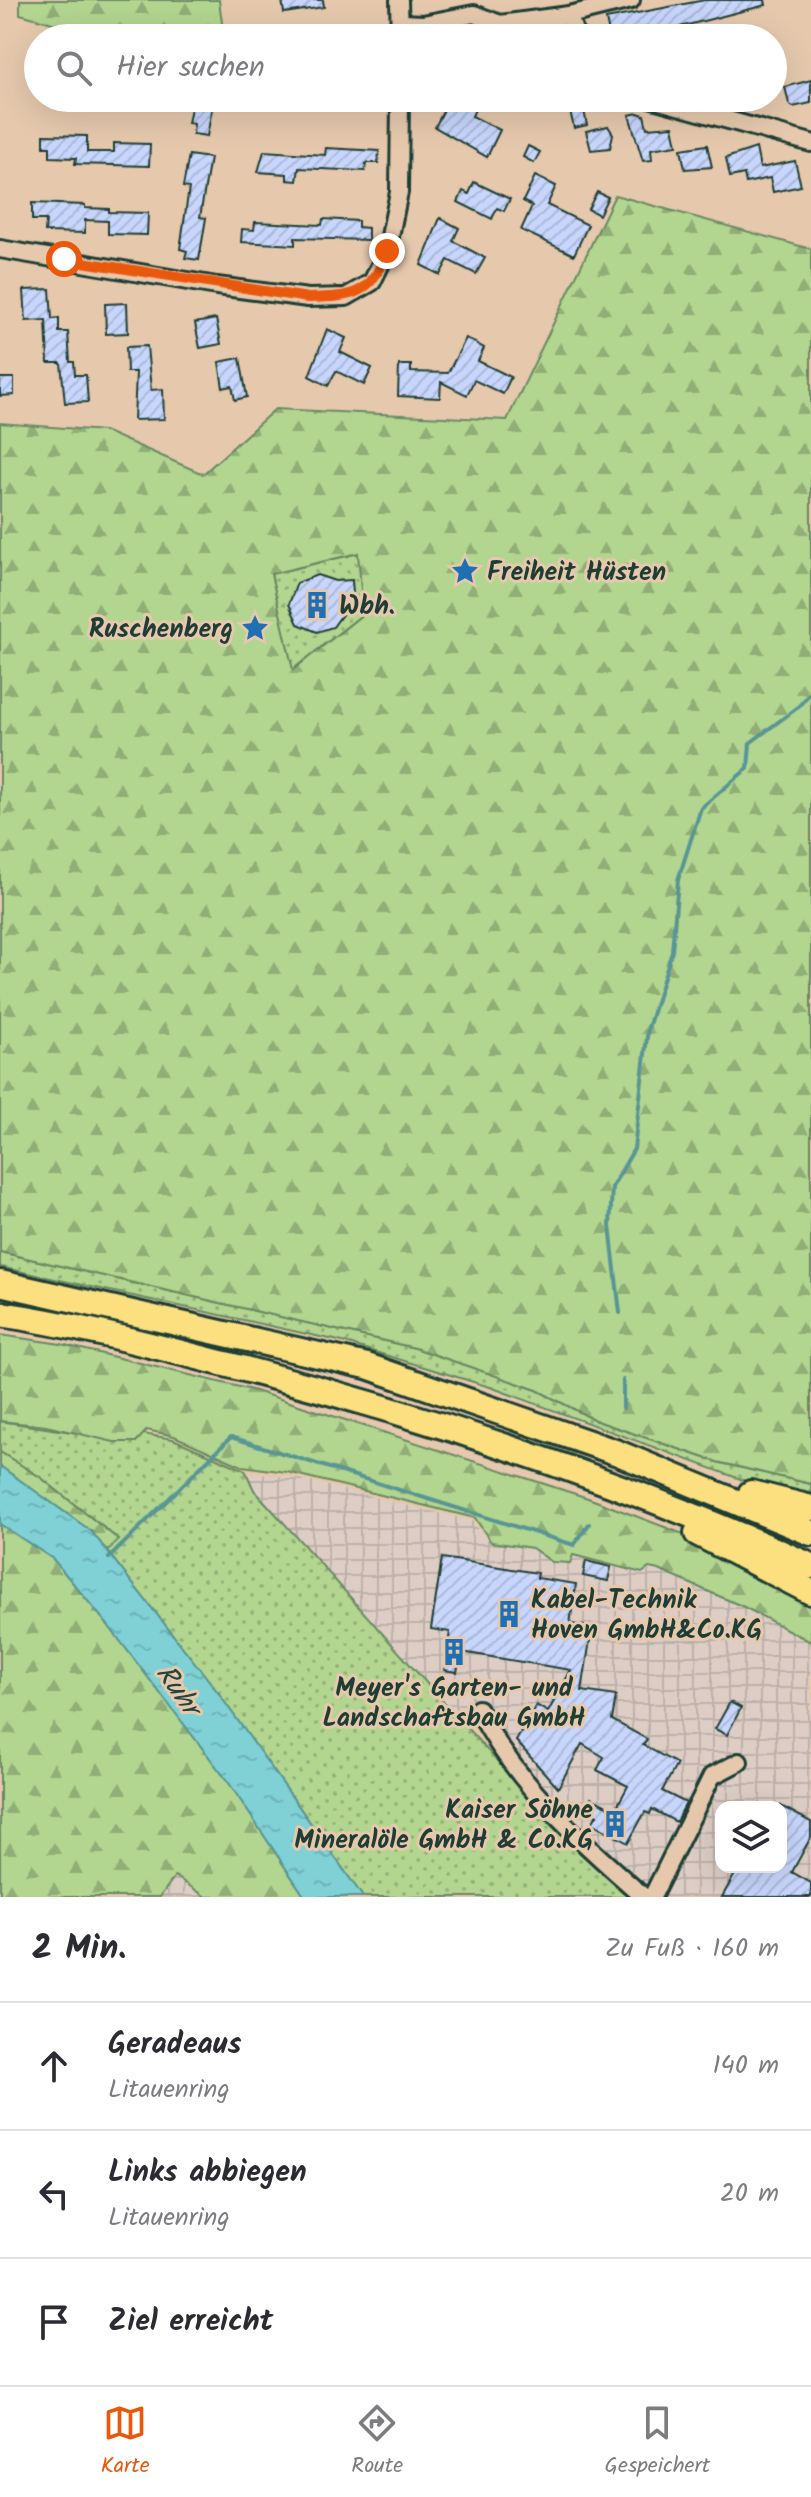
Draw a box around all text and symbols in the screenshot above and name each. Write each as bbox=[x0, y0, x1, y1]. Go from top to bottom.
search box bbox=[24, 24, 787, 112]
text: Hier suchen bbox=[116, 44, 265, 92]
icon: search bbox=[52, 46, 96, 90]
route end bbox=[369, 233, 405, 269]
route start bbox=[46, 241, 82, 277]
place label: Freiheit Hüsten bbox=[487, 552, 666, 594]
place icon: Freiheit Hüsten bbox=[450, 556, 480, 586]
place label: Wbh. bbox=[339, 586, 395, 628]
building icon: Wbh. bbox=[302, 590, 332, 620]
place label: Ruschenberg bbox=[89, 609, 233, 651]
place icon: Ruschenberg bbox=[240, 613, 270, 643]
place label: Kabel-Technik Hoven GmbH&Co.KG bbox=[531, 1580, 762, 1652]
building icon: Kabel-Technik Hoven GmbH&Co.KG bbox=[494, 1599, 524, 1629]
building icon: Meyer's Garten- und Landschaftsbau GmbH bbox=[439, 1637, 469, 1667]
water label: Ruhr bbox=[143, 1655, 214, 1730]
place label: Meyer's Garten- und Landschaftsbau GmbH bbox=[323, 1668, 586, 1740]
place label: Kaiser Söhne Mineralöle GmbH & Co.KG bbox=[294, 1790, 593, 1862]
map controls bbox=[715, 1801, 787, 1873]
button: layers bbox=[715, 1801, 787, 1873]
building icon: Kaiser Söhne Mineralöle GmbH & Co.KG bbox=[600, 1809, 630, 1839]
text: 2 Min. bbox=[32, 1922, 126, 1976]
text: Zu Fuß · 160 m bbox=[605, 1928, 779, 1970]
text: Geradeaus bbox=[108, 2021, 241, 2069]
icon: ahead bbox=[32, 2044, 76, 2088]
text: 140 m bbox=[712, 2045, 779, 2087]
text: Litauenring bbox=[108, 2069, 230, 2111]
text: Links abbiegen bbox=[108, 2149, 307, 2197]
icon: left bbox=[32, 2172, 76, 2216]
text: 20 m bbox=[720, 2173, 779, 2215]
text: Litauenring bbox=[108, 2197, 230, 2239]
text: Ziel erreicht bbox=[108, 2298, 273, 2346]
icon: arrive bbox=[32, 2300, 76, 2344]
tab: Karte bbox=[101, 2401, 150, 2484]
tab: Route bbox=[351, 2401, 403, 2484]
tab: Gespeichert bbox=[605, 2401, 710, 2484]

